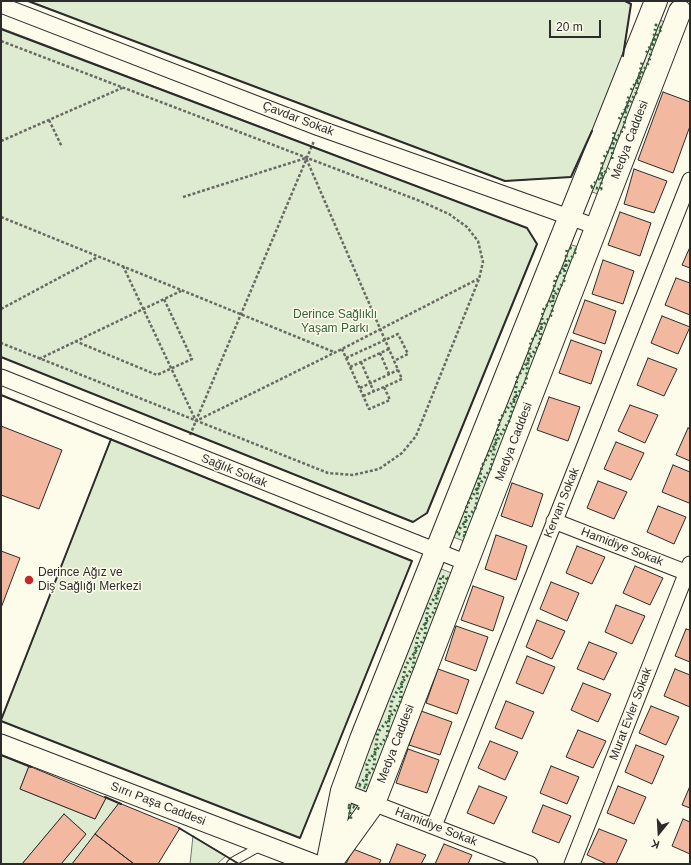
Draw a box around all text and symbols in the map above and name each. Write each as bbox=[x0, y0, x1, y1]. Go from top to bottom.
scale bar bbox=[551, 12, 603, 38]
text: 20 m bbox=[556, 20, 583, 34]
street label: Medya Caddesi bbox=[608, 98, 652, 182]
street label: Çavdar Sokak bbox=[260, 99, 336, 139]
park label: Derince Sağlıklı Yaşam Parkı bbox=[293, 308, 377, 336]
street label: Medya Caddesi bbox=[492, 400, 536, 484]
street label: Sağlık Sokak bbox=[199, 451, 269, 491]
street label: Kervan Sokak bbox=[541, 466, 583, 540]
street label: Hamidiye Sokak bbox=[579, 525, 665, 569]
place label: Derince Ağız ve Diş Sağlığı Merkezi bbox=[38, 566, 141, 594]
marker: Derince Ağız ve Diş Sağlığı Merkezi bbox=[23, 574, 35, 586]
street label: Murat Evler Sokak bbox=[607, 666, 655, 762]
street label: Medya Caddesi bbox=[374, 702, 418, 786]
street label: Sırrı Paşa Caddesi bbox=[108, 779, 208, 829]
street label: Hamidiye Sokak bbox=[393, 805, 479, 849]
north arrow bbox=[639, 813, 679, 853]
text: K bbox=[650, 837, 661, 851]

